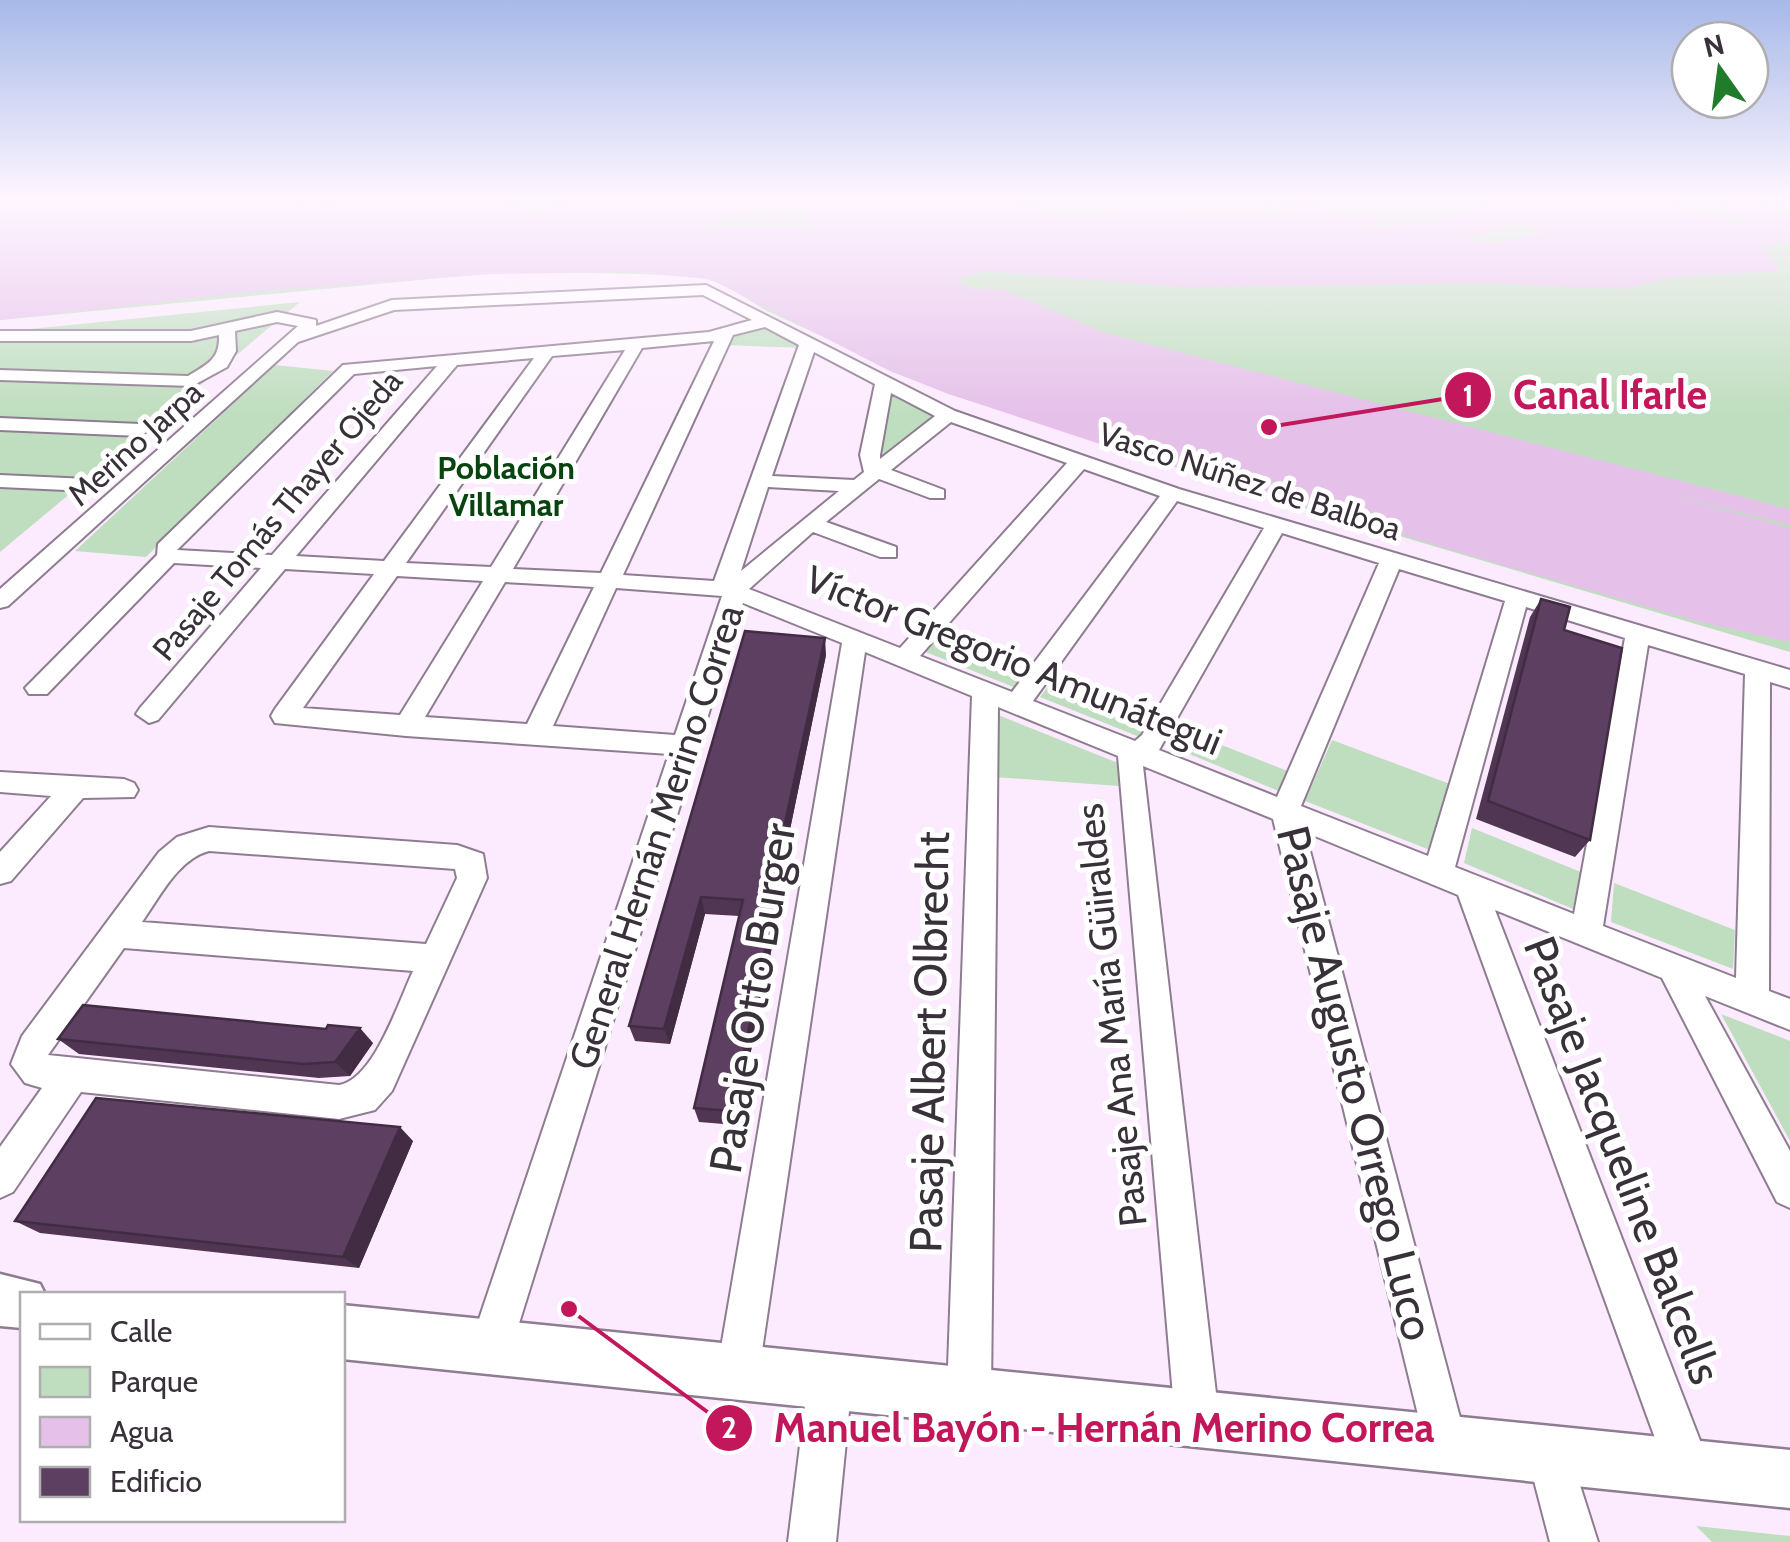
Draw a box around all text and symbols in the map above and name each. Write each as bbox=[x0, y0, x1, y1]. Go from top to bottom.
north arrow bbox=[1670, 20, 1770, 120]
text: N bbox=[1700, 27, 1728, 65]
callout: Canal Ifarle bbox=[1443, 360, 1727, 430]
street label: Pasaje Tomás Thayer Ojeda bbox=[144, 361, 410, 668]
text: Canal Ifarle bbox=[1513, 370, 1707, 419]
street label: Merino Jarpa bbox=[59, 372, 211, 514]
text: 1 bbox=[1462, 377, 1474, 414]
street label: Vasco Núñez de Balboa bbox=[1094, 414, 1407, 548]
district label: Población Villamar bbox=[437, 448, 575, 524]
street label: Víctor Gregorio Amunátegui bbox=[799, 555, 1229, 765]
street label: General Hernán Merino Correa bbox=[559, 599, 753, 1075]
street label: Pasaje Ana María Güiraldes bbox=[1065, 801, 1157, 1229]
street label: Pasaje Otto Burger bbox=[698, 819, 806, 1177]
street label: Pasaje Augusto Orrego Luco bbox=[1266, 820, 1446, 1346]
street label: Pasaje Albert Olbrecht bbox=[898, 831, 960, 1253]
street label: Pasaje Jacqueline Balcells bbox=[1513, 929, 1733, 1391]
legend bbox=[20, 1292, 345, 1522]
text: Calle bbox=[110, 1313, 172, 1350]
text: Parque bbox=[110, 1363, 198, 1400]
callout: Manuel Bayón - Hernán Merino Correa bbox=[704, 1393, 1454, 1463]
text: Manuel Bayón - Hernán Merino Correa bbox=[774, 1403, 1434, 1452]
text: 2 bbox=[721, 1409, 737, 1446]
text: Agua bbox=[110, 1413, 174, 1450]
text: Edificio bbox=[110, 1463, 202, 1500]

